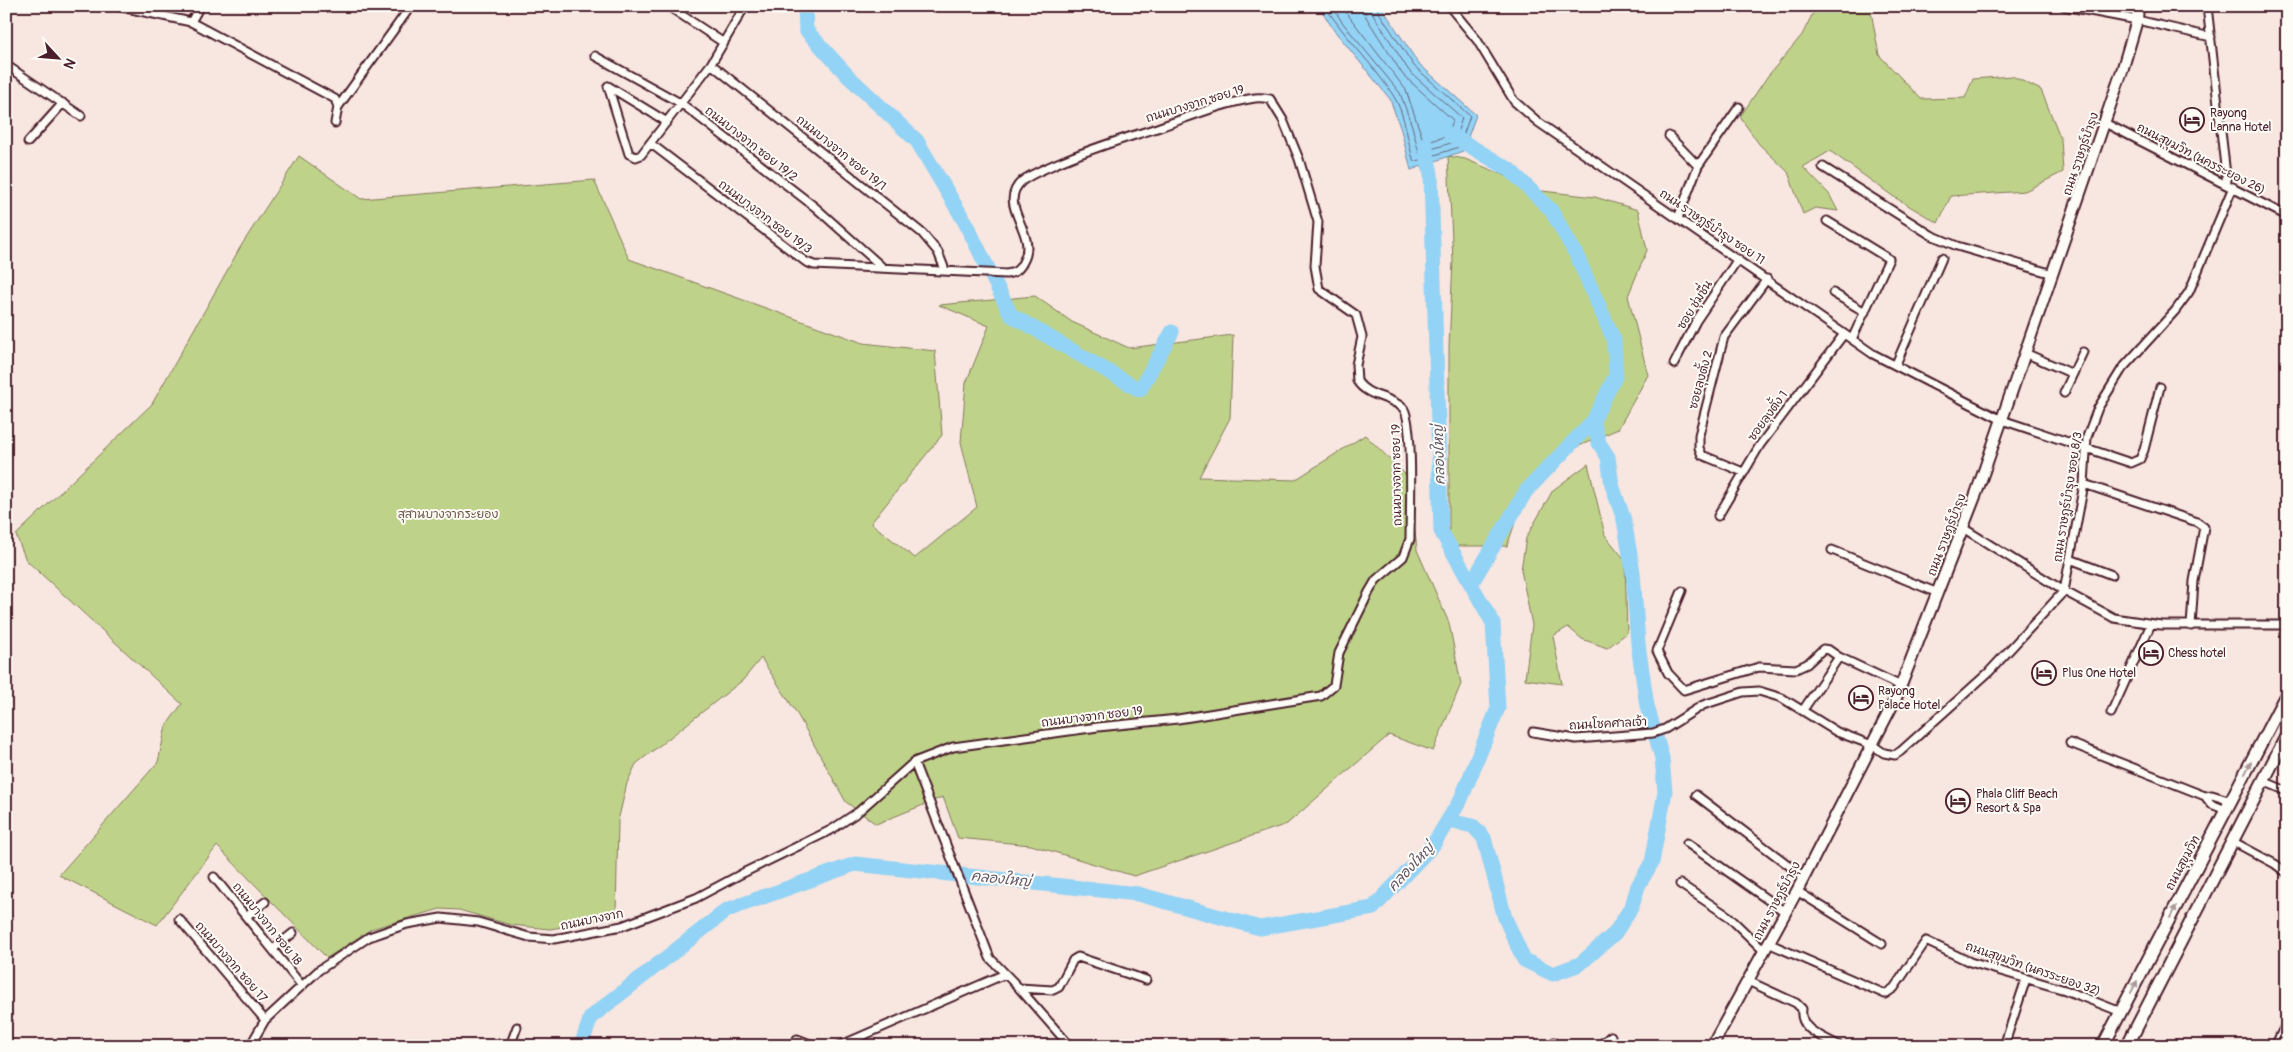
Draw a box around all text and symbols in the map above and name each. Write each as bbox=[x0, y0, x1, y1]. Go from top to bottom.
north arrow bbox=[32, 32, 82, 82]
text: N bbox=[60, 55, 79, 71]
street label: ถนนบางจาก ซอย 19 bbox=[1144, 82, 1246, 126]
street label: ถนนบางจาก ซอย 19/2 bbox=[702, 103, 800, 185]
place label: Rayong Lanna Hotel bbox=[2210, 106, 2272, 135]
hotel icon: Rayong Lanna Hotel bbox=[2179, 107, 2205, 133]
street label: ถนน ราษฎร์บำรุง bbox=[2059, 110, 2103, 198]
street label: ถนนบางจาก ซอย 19/1 bbox=[793, 112, 889, 194]
street label: ถนนสุขุมวิท (นครระยอง 26) bbox=[2134, 120, 2268, 199]
street label: ถนนบางจาก ซอย 19/3 bbox=[715, 177, 815, 257]
street label: ถนน ราษฎร์บำรุง ซอย 11 bbox=[1656, 185, 1768, 269]
street label: ซอย ชุ่มชื่น bbox=[1671, 276, 1717, 333]
street label: ซอยลุงตั้ง 2 bbox=[1683, 348, 1717, 411]
street label: ซอยลุงตั้ง 1 bbox=[1742, 386, 1792, 445]
water label: คลองใหญ่ bbox=[1428, 422, 1449, 485]
street label: ถนนบางจาก ซอย 19 bbox=[1389, 424, 1405, 526]
street label: ถนน ราษฎร์บำรุง ซอย 8/3 bbox=[2049, 430, 2087, 563]
street label: ถนน ราษฎร์บำรุง bbox=[1923, 491, 1971, 579]
park label: สุสานบางจากระยอง bbox=[398, 507, 498, 523]
hotel icon: Chess hotel bbox=[2138, 640, 2164, 666]
place label: Chess hotel bbox=[2168, 646, 2226, 661]
hotel icon: Plus One Hotel bbox=[2031, 660, 2057, 686]
place label: Plus One Hotel bbox=[2062, 666, 2136, 681]
place label: Rayong Palace Hotel bbox=[1878, 684, 1941, 713]
hotel icon: Rayong Palace Hotel bbox=[1848, 685, 1874, 711]
street label: ถนนบางจาก ซอย 19 bbox=[1040, 703, 1144, 731]
street label: ถนนโชคศาลเจ้า bbox=[1569, 713, 1647, 734]
one-way arrow bbox=[2244, 761, 2252, 775]
place label: Phala Cliff Beach Resort & Spa bbox=[1976, 787, 2058, 816]
hotel icon: Phala Cliff Beach Resort & Spa bbox=[1945, 788, 1971, 814]
street label: ถนนสุขุมวิท bbox=[2162, 833, 2205, 893]
water label: คลองใหญ่ bbox=[1384, 836, 1440, 895]
street label: ถนน ราษฎร์บำรุง bbox=[1749, 858, 1805, 943]
water label: คลองใหญ่ bbox=[970, 866, 1035, 891]
street label: ถนนบางจาก ซอย 18 bbox=[229, 880, 305, 968]
one-way arrow bbox=[2169, 905, 2177, 919]
street label: ถนนบางจาก bbox=[559, 906, 625, 934]
street label: ถนนบางจาก ซอย 17 bbox=[192, 918, 271, 1006]
street label: ถนนสุขุมวิท (นครระยอง 32) bbox=[1963, 939, 2102, 1000]
one-way arrow bbox=[2130, 980, 2138, 995]

